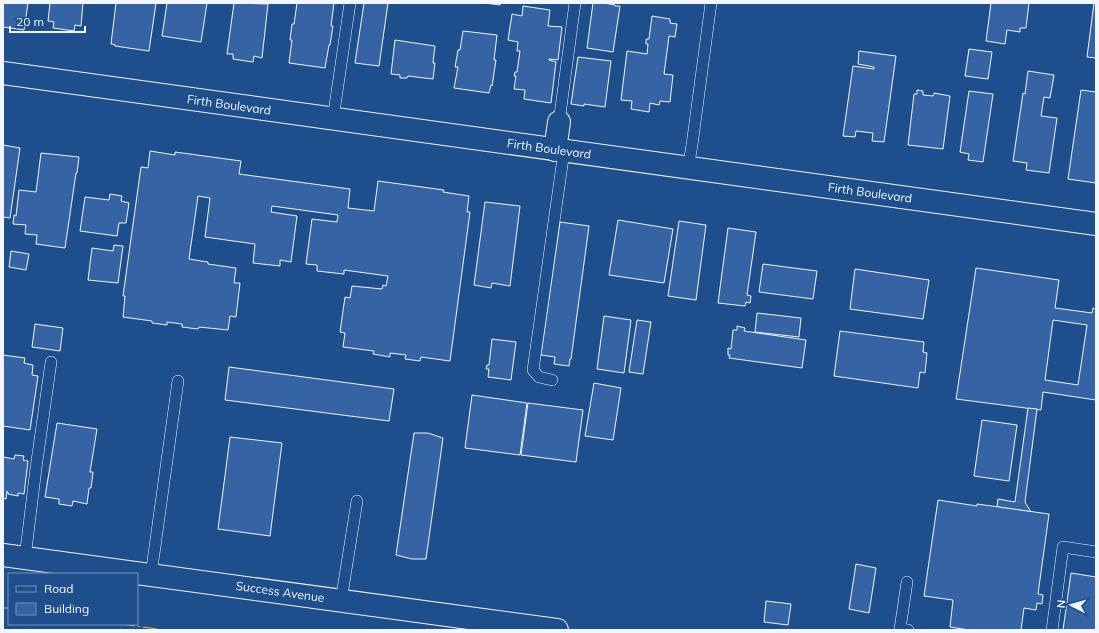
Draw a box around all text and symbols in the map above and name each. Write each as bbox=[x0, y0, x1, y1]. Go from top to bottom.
scale bar bbox=[10, 8, 85, 34]
text: 20 m bbox=[16, 14, 44, 29]
street label: Firth Boulevard bbox=[186, 91, 272, 118]
street label: Firth Boulevard bbox=[506, 135, 592, 162]
street label: Firth Boulevard bbox=[827, 179, 913, 206]
legend bbox=[8, 573, 138, 625]
street label: Success Avenue bbox=[235, 578, 325, 605]
text: Road bbox=[44, 581, 73, 596]
north arrow bbox=[1051, 585, 1091, 625]
text: N bbox=[1054, 599, 1068, 609]
text: Building bbox=[44, 601, 89, 616]

